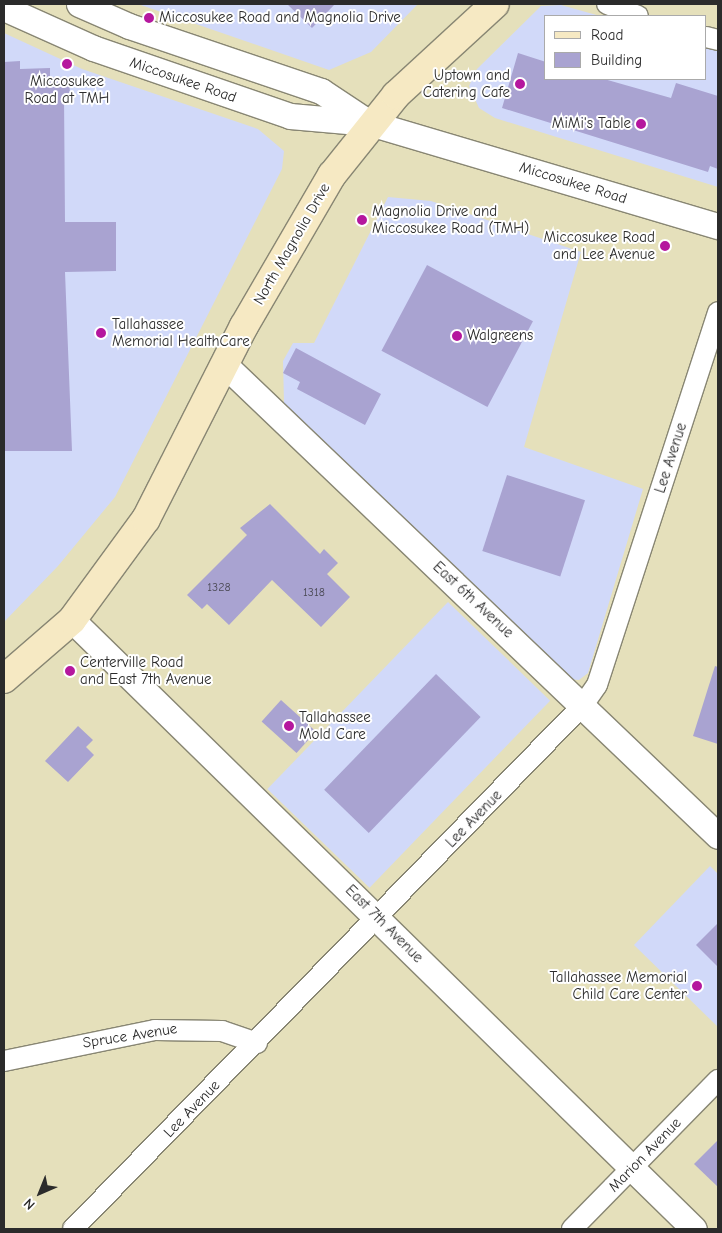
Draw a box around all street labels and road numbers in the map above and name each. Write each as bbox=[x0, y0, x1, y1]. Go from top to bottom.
street label: Miccosukee Road bbox=[127, 53, 239, 107]
street label: Miccosukee Road bbox=[517, 158, 629, 208]
street label: North Magnolia Drive bbox=[250, 180, 334, 308]
street label: Lee Avenue bbox=[651, 421, 691, 495]
street label: East 6th Avenue bbox=[429, 558, 517, 642]
street label: Lee Avenue bbox=[442, 787, 506, 851]
street label: East 7th Avenue bbox=[341, 881, 427, 967]
street label: Spruce Avenue bbox=[82, 1020, 178, 1052]
street label: Lee Avenue bbox=[160, 1077, 224, 1141]
street label: Marion Avenue bbox=[605, 1114, 685, 1196]

